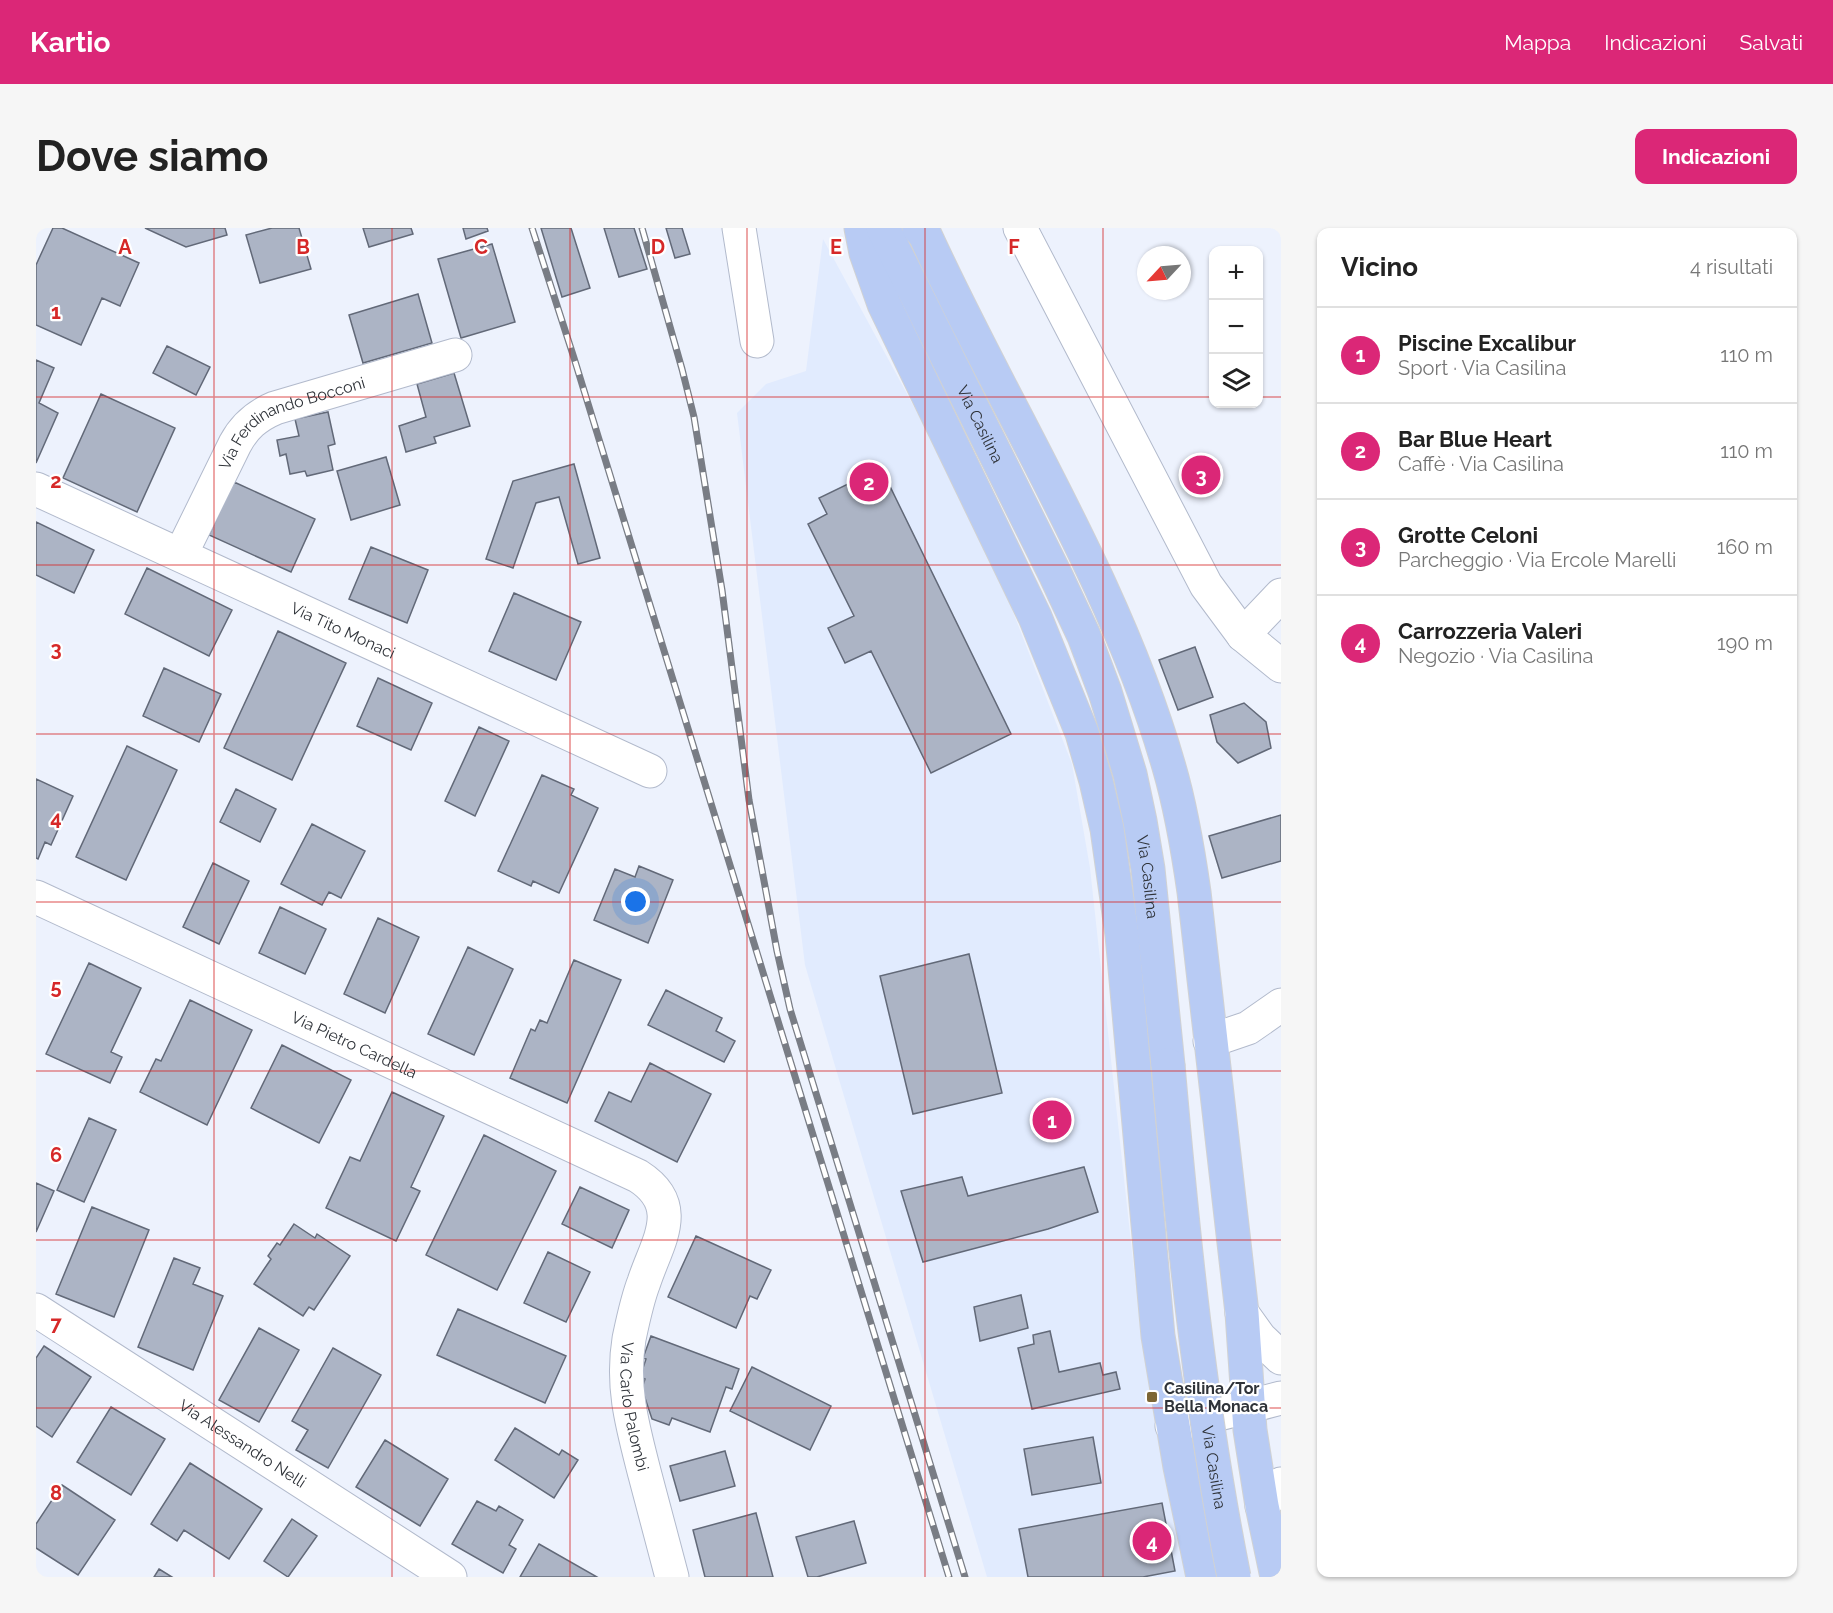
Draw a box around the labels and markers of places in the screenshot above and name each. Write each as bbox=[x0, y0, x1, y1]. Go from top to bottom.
pin: 3 bbox=[1182, 452, 1220, 498]
pin: 2 bbox=[850, 460, 888, 504]
pin: 1 bbox=[1032, 1098, 1072, 1142]
place label: Casilina/Tor Bella Monaca bbox=[1164, 1379, 1268, 1416]
marker: Casilina/Tor Bella Monaca bbox=[1145, 1390, 1159, 1404]
pin: 4 bbox=[1132, 1518, 1172, 1564]

